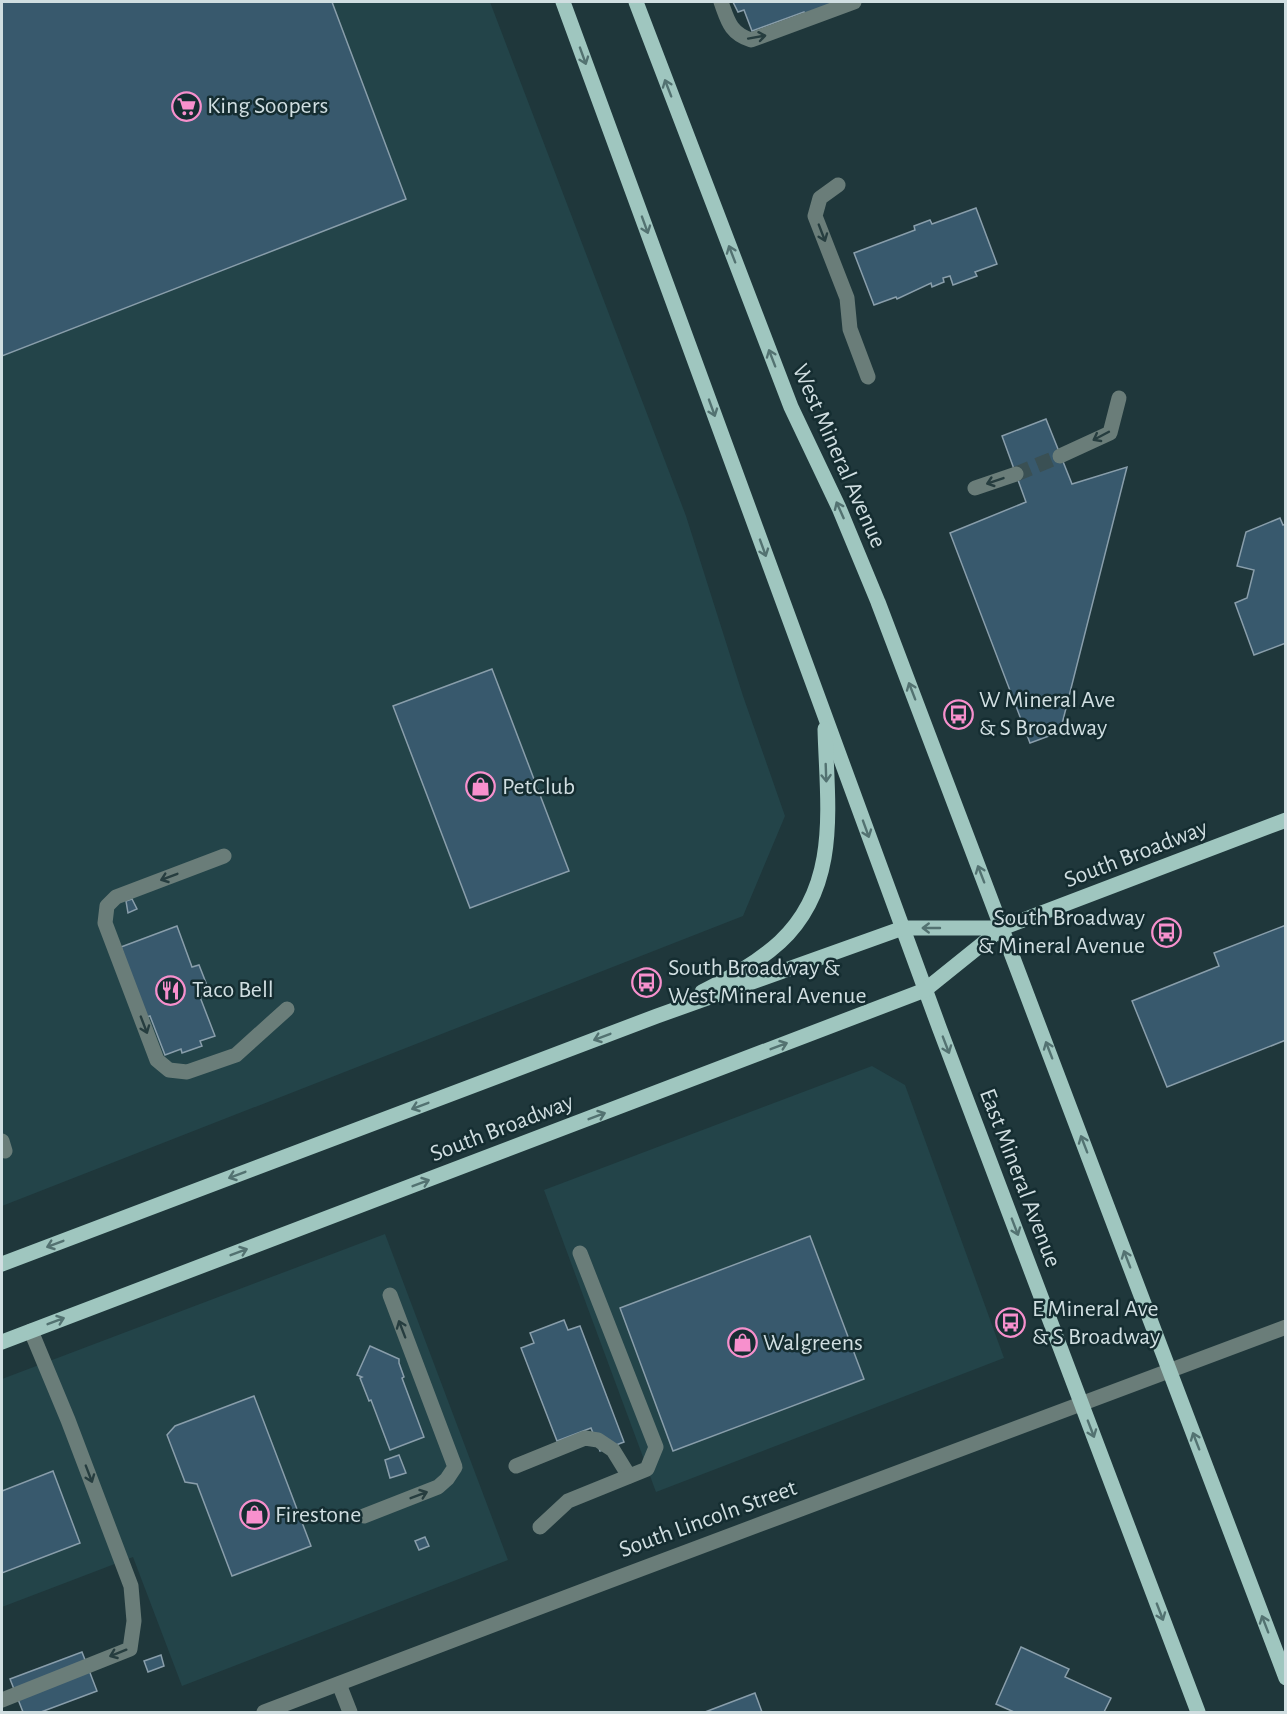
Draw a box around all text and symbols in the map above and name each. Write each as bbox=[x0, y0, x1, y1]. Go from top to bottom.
one-way arrow bbox=[747, 31, 766, 42]
one-way arrow bbox=[578, 47, 589, 65]
one-way arrow bbox=[662, 79, 673, 98]
supermarket icon: King Soopers bbox=[170, 90, 202, 122]
place label: King Soopers bbox=[207, 94, 328, 118]
one-way arrow bbox=[640, 215, 651, 234]
one-way arrow bbox=[817, 223, 828, 242]
one-way arrow bbox=[726, 245, 737, 264]
one-way arrow bbox=[766, 349, 777, 368]
street label: West Mineral Avenue bbox=[788, 360, 890, 552]
one-way arrow bbox=[708, 398, 719, 417]
one-way arrow bbox=[1092, 431, 1110, 443]
one-way arrow bbox=[986, 476, 1005, 487]
one-way arrow bbox=[833, 502, 845, 520]
one-way arrow bbox=[759, 538, 770, 557]
one-way arrow bbox=[906, 683, 917, 701]
place label: W Mineral Ave & S Broadway bbox=[979, 688, 1115, 740]
bus stop icon: W Mineral Ave & S Broadway bbox=[942, 698, 974, 730]
one-way arrow bbox=[820, 762, 832, 782]
shop icon: PetClub bbox=[465, 771, 497, 803]
place label: PetClub bbox=[502, 775, 575, 799]
street label: South Broadway bbox=[1061, 816, 1211, 892]
one-way arrow bbox=[861, 819, 872, 837]
one-way arrow bbox=[975, 865, 986, 883]
one-way arrow bbox=[160, 872, 179, 883]
place label: South Broadway & Mineral Avenue bbox=[978, 906, 1145, 958]
bus stop icon: South Broadway & Mineral Avenue bbox=[1150, 916, 1182, 948]
one-way arrow bbox=[922, 922, 942, 934]
place label: South Broadway & West Mineral Avenue bbox=[668, 956, 867, 1008]
bus stop icon: South Broadway & West Mineral Avenue bbox=[631, 966, 663, 998]
restaurant icon: Taco Bell bbox=[155, 974, 187, 1006]
place label: Taco Bell bbox=[192, 978, 274, 1002]
one-way arrow bbox=[139, 1015, 150, 1034]
one-way arrow bbox=[593, 1032, 612, 1043]
one-way arrow bbox=[941, 1035, 952, 1054]
one-way arrow bbox=[770, 1040, 788, 1051]
one-way arrow bbox=[1042, 1042, 1053, 1060]
street label: East Mineral Avenue bbox=[975, 1085, 1065, 1271]
street label: South Broadway bbox=[427, 1090, 577, 1166]
one-way arrow bbox=[411, 1101, 429, 1112]
one-way arrow bbox=[587, 1110, 606, 1121]
one-way arrow bbox=[1078, 1135, 1089, 1153]
one-way arrow bbox=[228, 1170, 247, 1181]
one-way arrow bbox=[411, 1176, 430, 1187]
one-way arrow bbox=[1010, 1217, 1021, 1236]
one-way arrow bbox=[46, 1239, 65, 1250]
one-way arrow bbox=[229, 1246, 247, 1257]
one-way arrow bbox=[1121, 1250, 1132, 1268]
place label: E Mineral Ave & S Broadway bbox=[1032, 1297, 1160, 1349]
bus stop icon: E Mineral Ave & S Broadway bbox=[995, 1307, 1027, 1339]
one-way arrow bbox=[46, 1315, 65, 1326]
one-way arrow bbox=[396, 1320, 407, 1339]
shop icon: Walgreens bbox=[726, 1327, 758, 1359]
place label: Walgreens bbox=[763, 1331, 863, 1355]
one-way arrow bbox=[1086, 1419, 1097, 1438]
one-way arrow bbox=[1190, 1432, 1201, 1451]
one-way arrow bbox=[84, 1465, 95, 1483]
street label: South Lincoln Street bbox=[616, 1476, 800, 1562]
one-way arrow bbox=[409, 1489, 427, 1500]
shop icon: Firestone bbox=[238, 1499, 270, 1531]
place label: Firestone bbox=[275, 1503, 361, 1527]
one-way arrow bbox=[1156, 1602, 1167, 1620]
one-way arrow bbox=[1258, 1615, 1269, 1633]
one-way arrow bbox=[110, 1648, 128, 1659]

